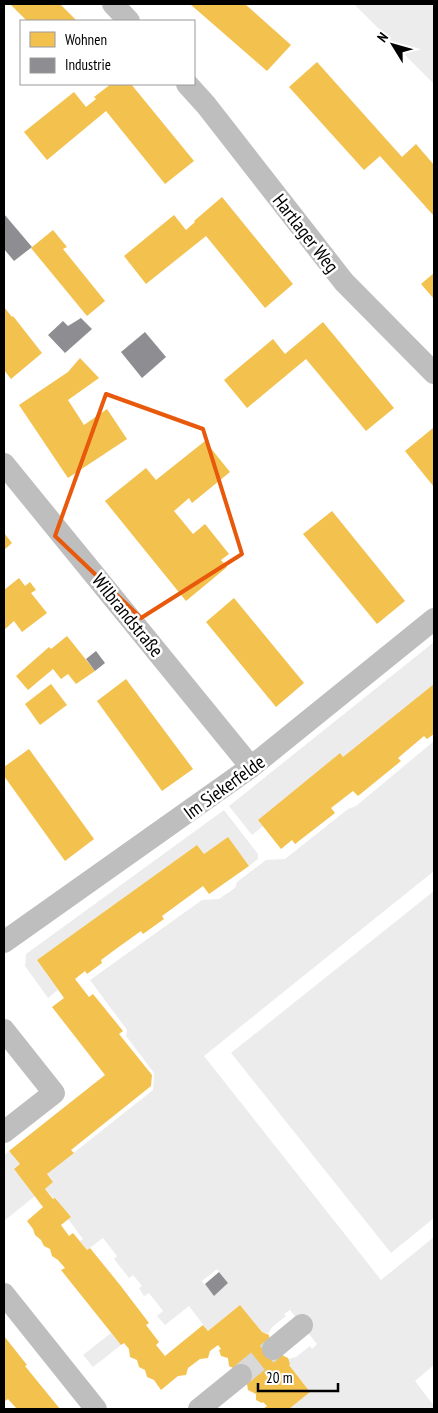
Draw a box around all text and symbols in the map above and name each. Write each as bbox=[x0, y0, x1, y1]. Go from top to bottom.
legend bbox=[20, 20, 195, 85]
north arrow bbox=[368, 20, 418, 70]
text: N bbox=[373, 29, 392, 46]
text: Wohnen bbox=[65, 30, 107, 49]
text: Industrie bbox=[65, 55, 111, 74]
street label: Hartlager Weg bbox=[268, 189, 344, 277]
street label: Wilbrandstraße bbox=[87, 568, 169, 662]
street label: Im Siekerfelde bbox=[179, 750, 269, 824]
scale bar bbox=[258, 1360, 338, 1392]
text: 20 m bbox=[266, 1368, 292, 1387]

